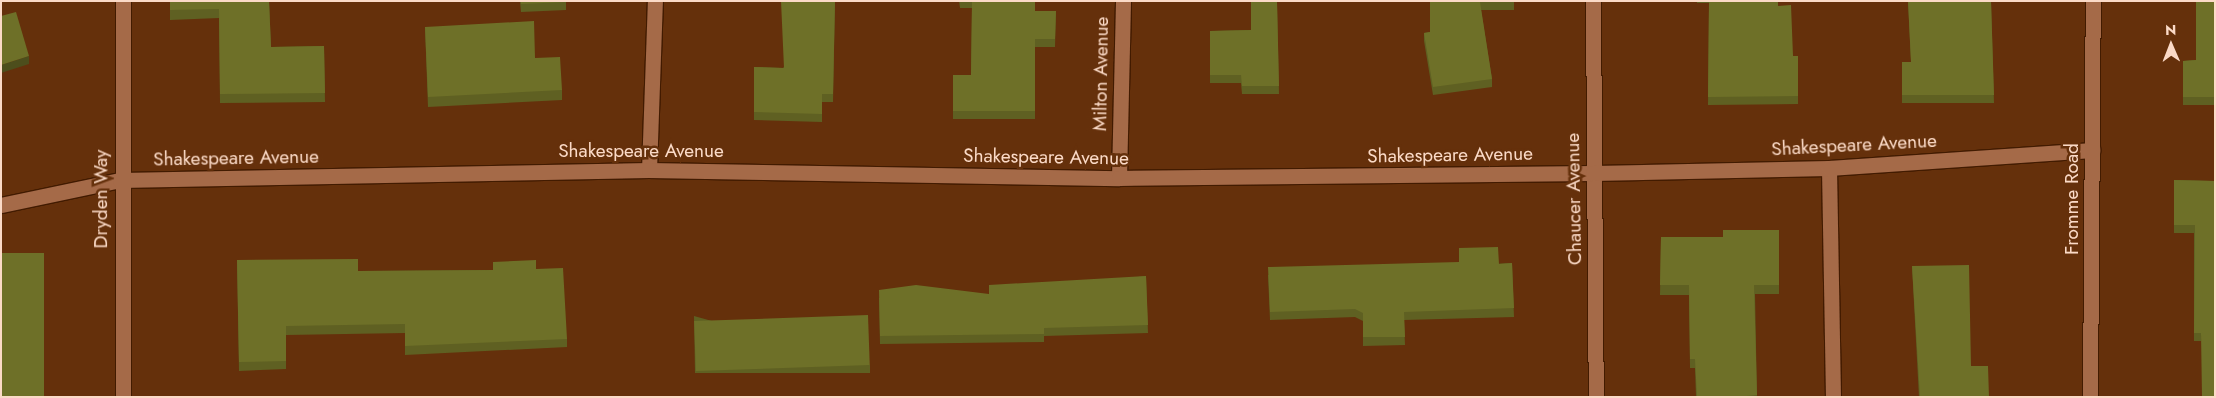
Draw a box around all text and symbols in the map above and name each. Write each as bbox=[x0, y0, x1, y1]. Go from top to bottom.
street label: Milton Avenue bbox=[1089, 17, 1113, 131]
north arrow bbox=[2146, 20, 2196, 70]
text: N bbox=[2165, 20, 2176, 40]
street label: Shakespeare Avenue bbox=[1771, 129, 1937, 161]
street label: Chaucer Avenue bbox=[1561, 133, 1587, 265]
street label: Shakespeare Avenue bbox=[558, 140, 724, 162]
street label: Shakespeare Avenue bbox=[1367, 142, 1533, 168]
street label: Fromme Road bbox=[2061, 143, 2083, 255]
street label: Shakespeare Avenue bbox=[963, 144, 1129, 170]
street label: Shakespeare Avenue bbox=[153, 145, 319, 171]
street label: Dryden Way bbox=[90, 150, 112, 248]

